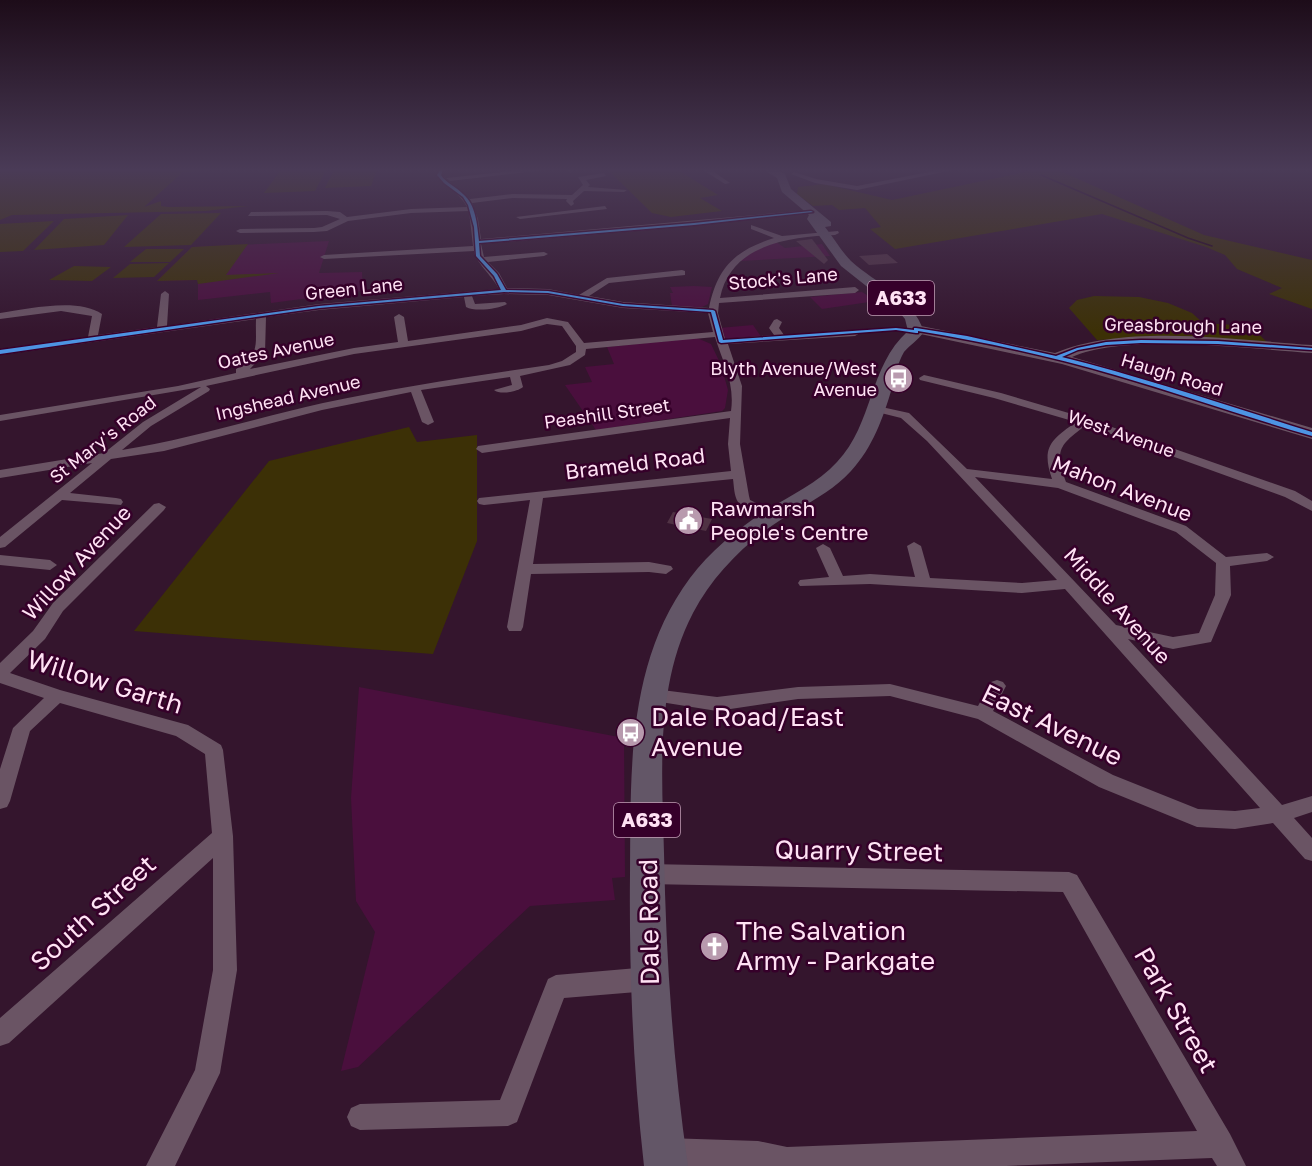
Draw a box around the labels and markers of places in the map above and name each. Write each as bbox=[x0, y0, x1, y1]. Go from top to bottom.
place label: Blyth Avenue/West Avenue bbox=[710, 357, 877, 400]
bus stop icon: Blyth Avenue/West Avenue bbox=[882, 363, 914, 395]
place label: Rawmarsh People's Centre bbox=[710, 495, 868, 545]
public building icon: Rawmarsh People's Centre bbox=[673, 505, 705, 537]
place label: Dale Road/East Avenue bbox=[651, 701, 844, 762]
bus stop icon: Dale Road/East Avenue bbox=[614, 716, 646, 748]
place label: The Salvation Army - Parkgate bbox=[736, 915, 935, 976]
church icon: The Salvation Army - Parkgate bbox=[699, 930, 731, 962]

